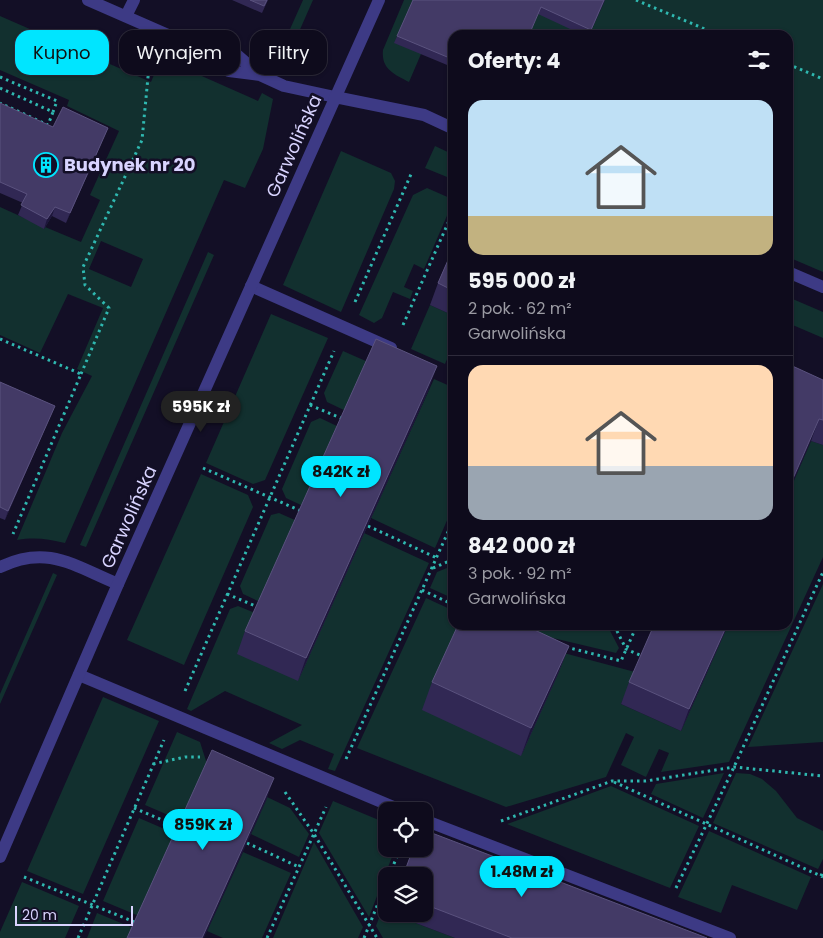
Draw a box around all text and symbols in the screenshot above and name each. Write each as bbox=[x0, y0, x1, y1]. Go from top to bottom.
chip: Kupno bbox=[15, 30, 109, 75]
chip: Wynajem bbox=[119, 30, 240, 75]
chip: Filtry bbox=[250, 30, 327, 75]
text: Oferty: 4 bbox=[468, 46, 560, 75]
icon: filters bbox=[745, 46, 773, 74]
street label: Garwolińska bbox=[260, 90, 327, 201]
icon: home bbox=[576, 132, 666, 222]
building icon: Budynek nr 20 bbox=[33, 152, 59, 178]
place label: Budynek nr 20 bbox=[64, 152, 195, 177]
text: 595 000 zł bbox=[468, 266, 575, 295]
text: 2 pok. · 62 m² bbox=[468, 297, 571, 320]
text: Garwolińska bbox=[468, 322, 566, 345]
pin: 595K zł bbox=[155, 390, 247, 433]
text: 595K zł bbox=[172, 395, 230, 418]
icon: home bbox=[576, 398, 666, 488]
pin: 842K zł bbox=[295, 456, 387, 498]
text: 842K zł bbox=[312, 460, 370, 483]
street label: Garwolińska bbox=[95, 461, 162, 572]
text: 842 000 zł bbox=[468, 531, 575, 560]
text: 3 pok. · 92 m² bbox=[468, 562, 572, 585]
text: Garwolińska bbox=[468, 587, 566, 610]
map controls bbox=[378, 802, 433, 922]
button: locate bbox=[378, 802, 433, 857]
pin: 859K zł bbox=[157, 808, 249, 851]
text: 859K zł bbox=[174, 813, 232, 836]
pin: 1.48M zł bbox=[470, 856, 574, 898]
text: 1.48M zł bbox=[491, 860, 553, 883]
button: layers bbox=[378, 867, 433, 922]
scale bar bbox=[15, 903, 132, 926]
text: 20 m bbox=[22, 905, 57, 925]

